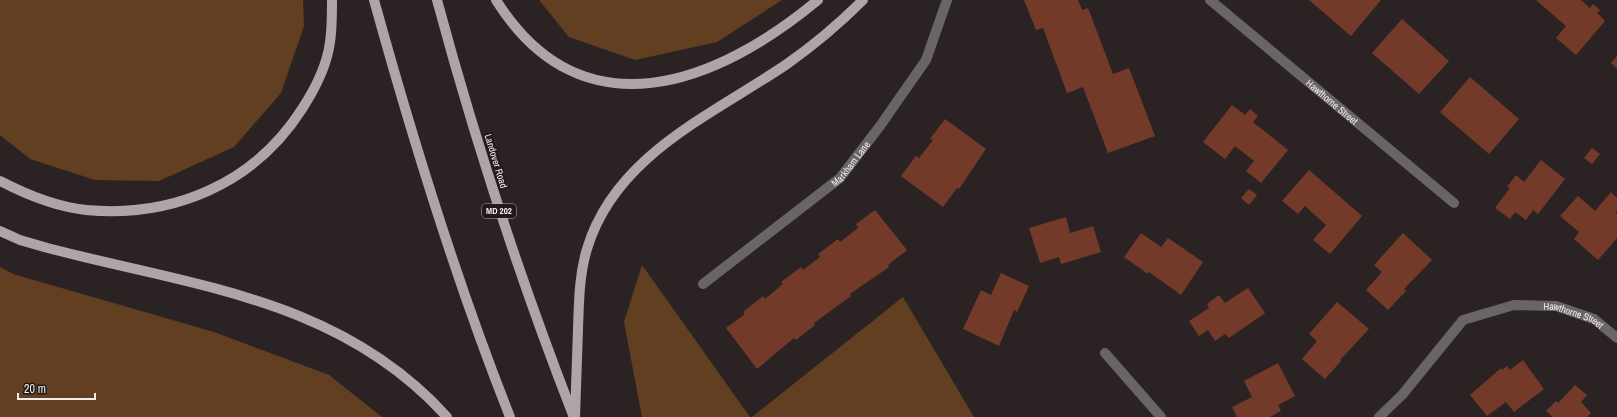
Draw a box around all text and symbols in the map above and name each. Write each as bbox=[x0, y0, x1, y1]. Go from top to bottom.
street label: Hawthorne Street bbox=[1304, 76, 1361, 128]
street label: Landover Road bbox=[482, 132, 510, 190]
street label: Markham Lane bbox=[828, 138, 873, 189]
road number: MD 202 bbox=[482, 204, 516, 218]
street label: Hawthorne Street bbox=[1543, 299, 1607, 332]
scale bar bbox=[18, 375, 95, 401]
text: 20 m bbox=[24, 381, 46, 397]

